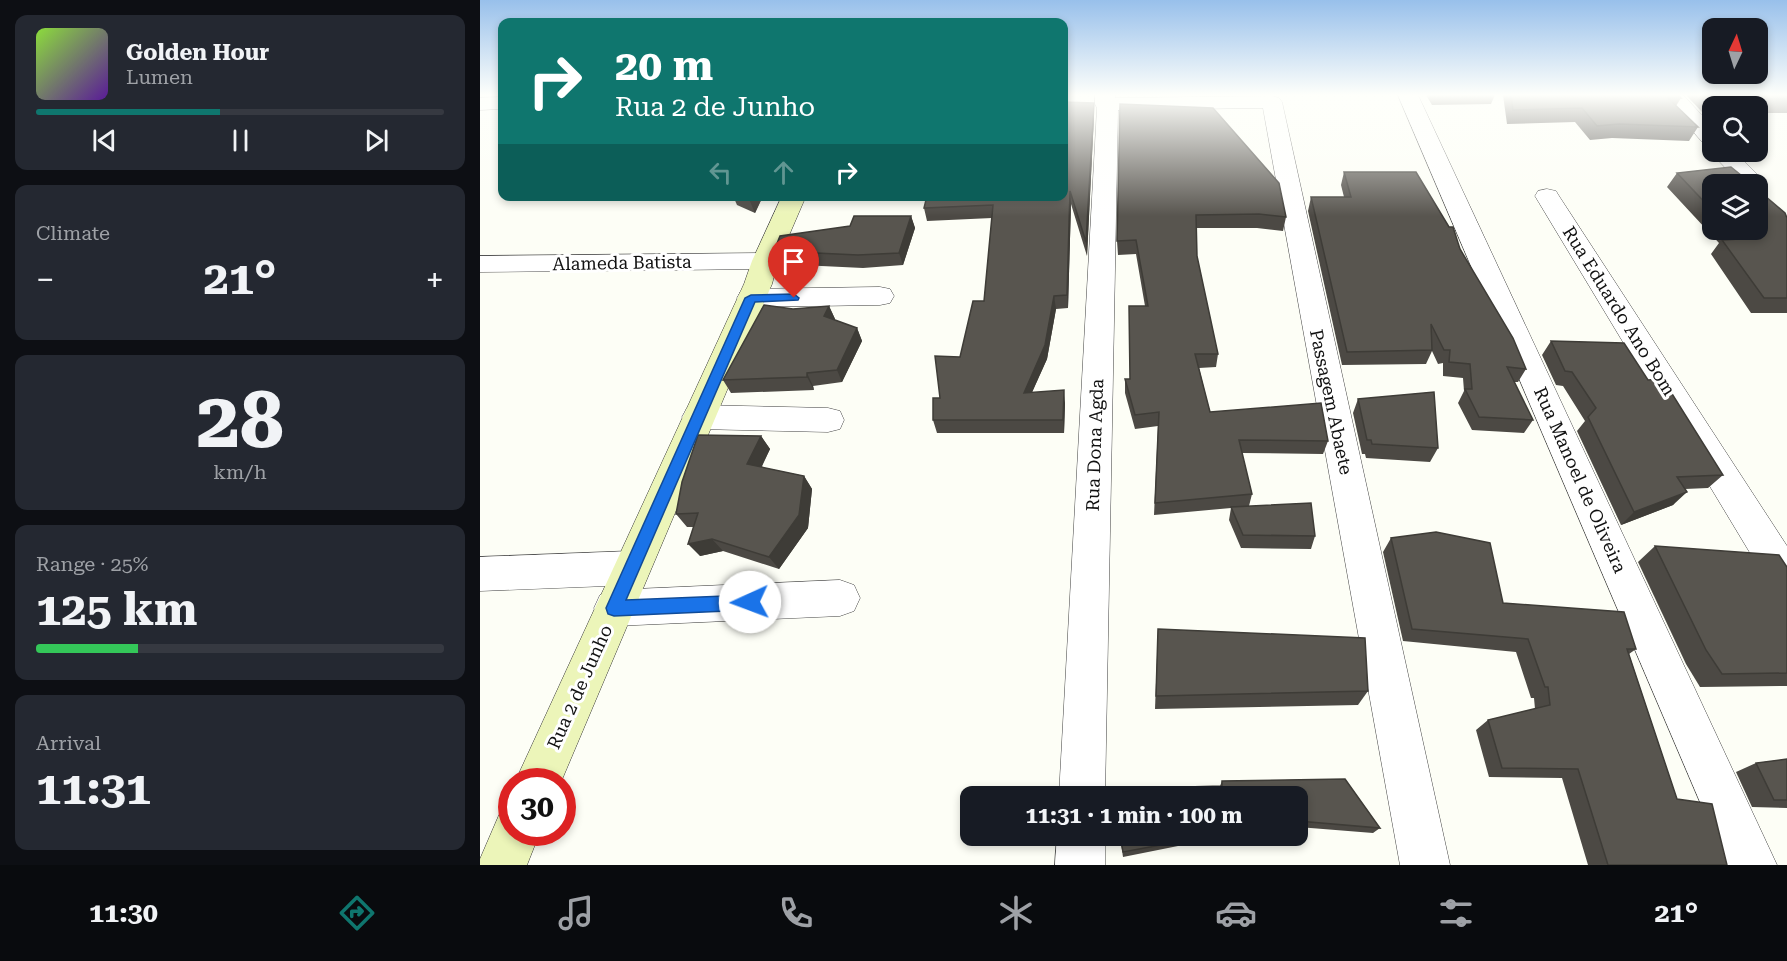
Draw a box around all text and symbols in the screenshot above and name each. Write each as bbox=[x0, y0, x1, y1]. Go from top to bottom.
north arrow bbox=[1702, 18, 1768, 84]
map controls bbox=[1702, 18, 1768, 240]
text: Golden Hour bbox=[126, 40, 269, 65]
text: 20 m bbox=[615, 41, 713, 90]
icon: right bbox=[516, 42, 594, 120]
text: Lumen bbox=[126, 65, 193, 89]
text: Rua 2 de Junho bbox=[615, 91, 815, 123]
button: search bbox=[1702, 96, 1768, 162]
icon: previous bbox=[88, 124, 121, 157]
icon: pause bbox=[224, 124, 257, 157]
icon: next bbox=[360, 124, 393, 157]
icon: left bbox=[704, 156, 737, 189]
icon: ahead bbox=[767, 156, 800, 189]
icon: right bbox=[830, 156, 863, 189]
button: layers bbox=[1702, 174, 1768, 240]
text: Climate bbox=[36, 221, 110, 245]
street label: Rua Eduardo Ano Bom bbox=[1559, 222, 1680, 399]
pin bbox=[768, 236, 819, 298]
icon: arrive bbox=[777, 245, 810, 278]
street label: Alameda Batista bbox=[552, 251, 692, 274]
text: 21° bbox=[204, 252, 276, 305]
text: − bbox=[36, 260, 54, 299]
text: + bbox=[426, 260, 444, 299]
street label: Passagem Abaete bbox=[1306, 327, 1357, 477]
text: 28 bbox=[196, 375, 284, 466]
street label: Rua Dona Agda bbox=[1082, 378, 1107, 512]
street label: Rua Manoel de Oliveira bbox=[1530, 384, 1631, 576]
text: km/h bbox=[213, 460, 267, 484]
text: Range · 25% bbox=[36, 552, 148, 576]
position arrow bbox=[718, 570, 782, 634]
text: 125 km bbox=[36, 583, 197, 636]
street label: Rua 2 de Junho bbox=[543, 622, 616, 752]
text: Arrival bbox=[36, 731, 101, 755]
text: 11:31 bbox=[36, 762, 151, 815]
speed limit sign: 30 bbox=[498, 768, 576, 846]
text: 11:31 · 1 min · 100 m bbox=[1025, 803, 1243, 828]
icon: directions bbox=[336, 892, 378, 934]
icon: music bbox=[555, 892, 597, 934]
icon: phone bbox=[775, 892, 817, 934]
icon: climate bbox=[995, 892, 1037, 934]
icon: car bbox=[1215, 892, 1257, 934]
icon: filters bbox=[1435, 892, 1477, 934]
text: 11:30 bbox=[89, 897, 158, 929]
text: 21° bbox=[1654, 897, 1698, 929]

